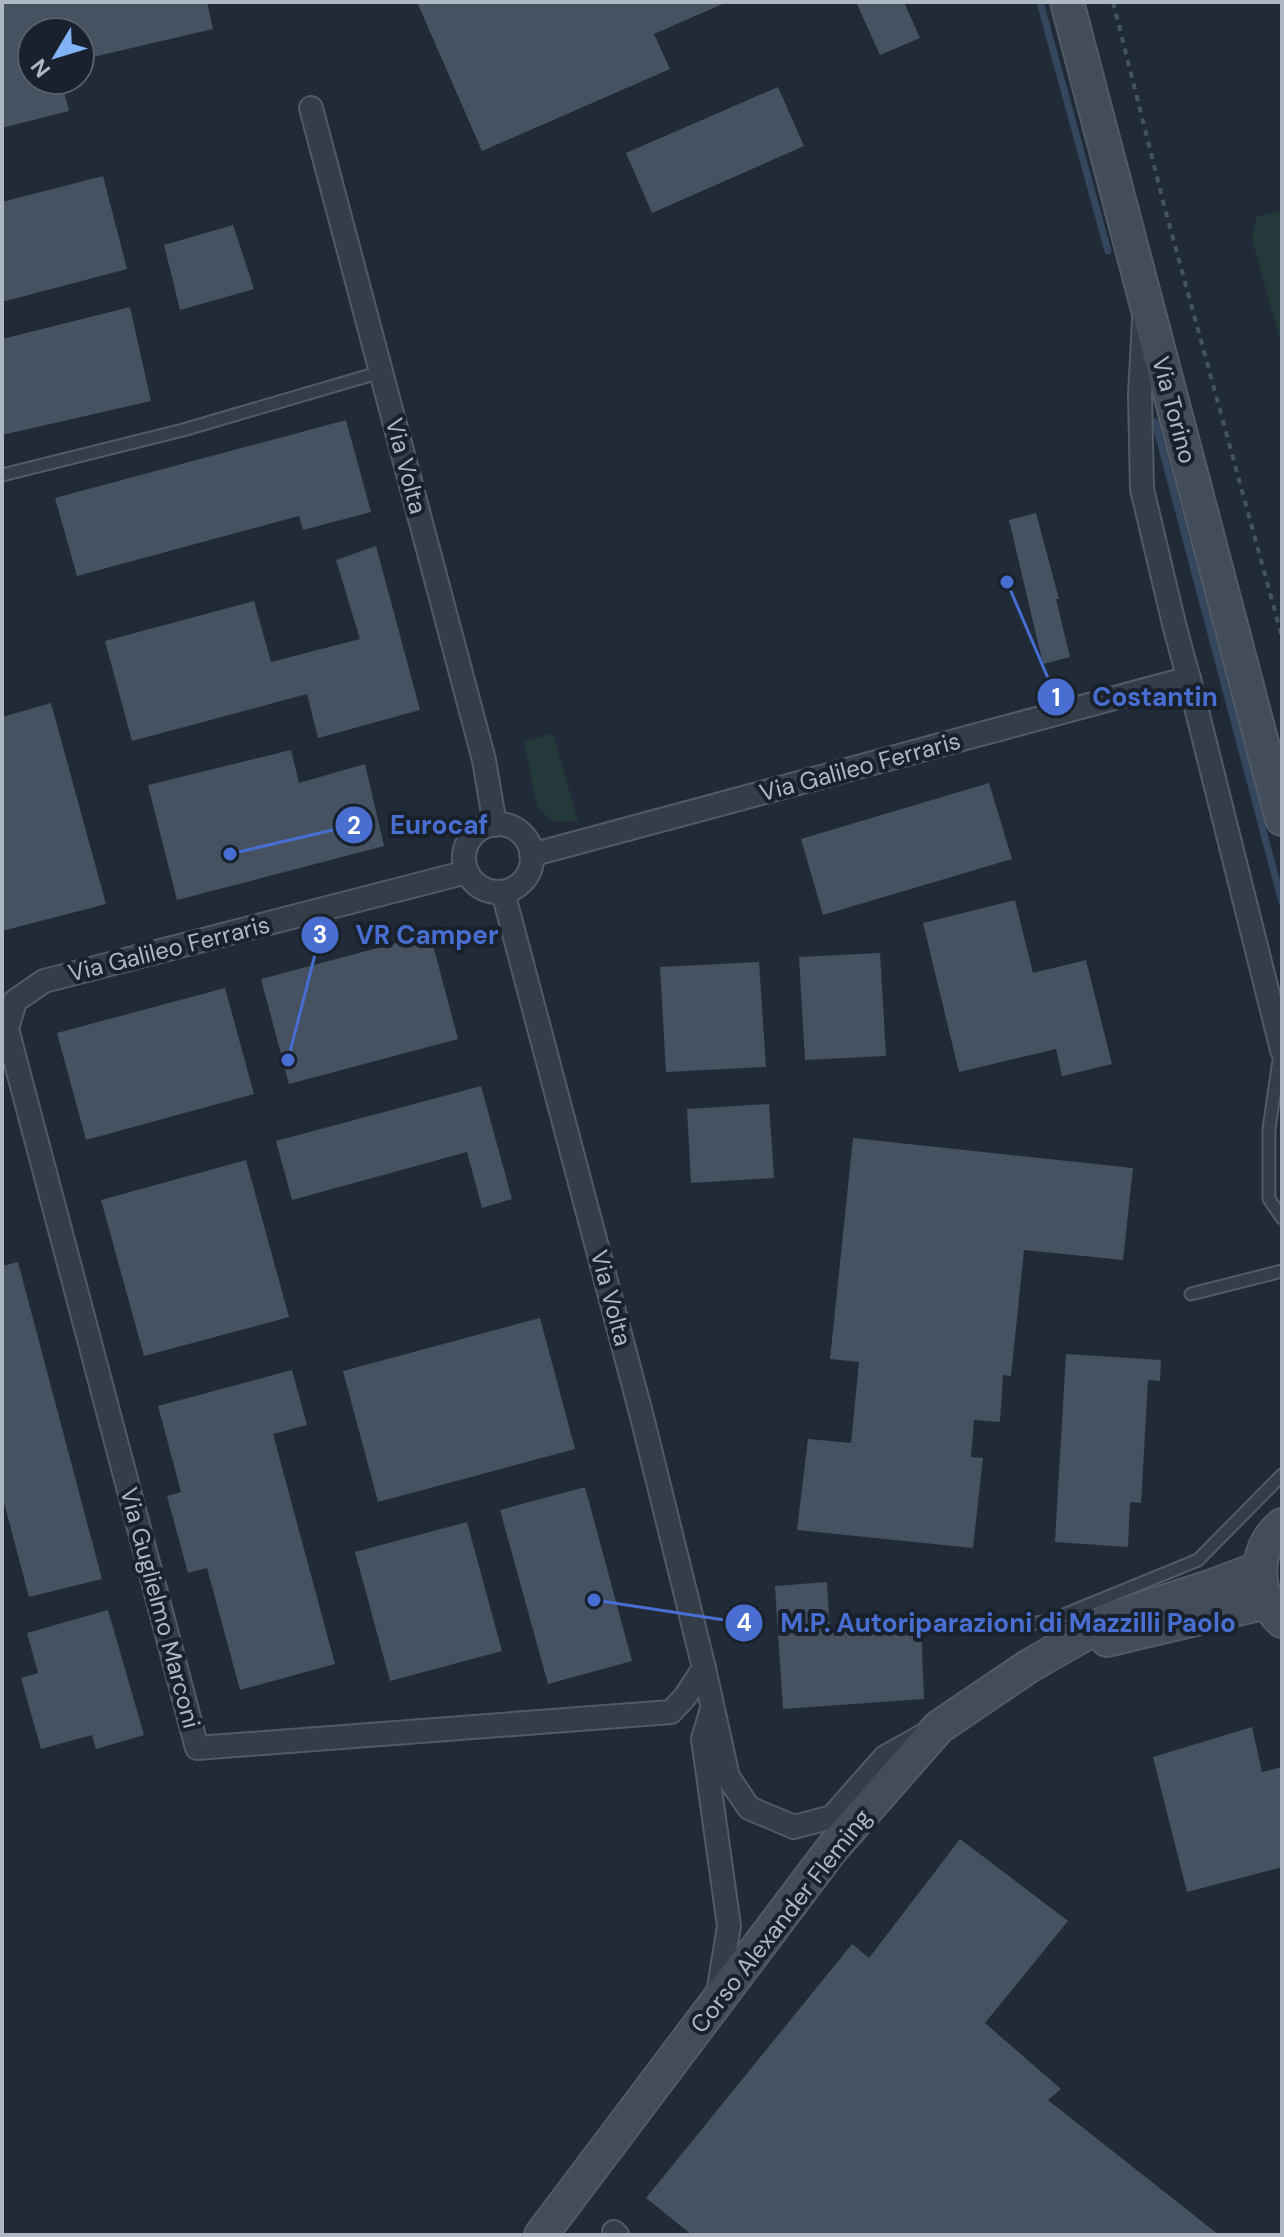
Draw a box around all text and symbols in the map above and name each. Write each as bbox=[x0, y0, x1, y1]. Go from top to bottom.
north arrow bbox=[16, 16, 96, 96]
text: N bbox=[24, 53, 57, 83]
street label: Via Torino bbox=[1145, 353, 1204, 467]
street label: Via Volta bbox=[379, 415, 434, 517]
callout: Costantin bbox=[1036, 672, 1233, 722]
text: Costantin bbox=[1092, 680, 1218, 714]
text: 1 bbox=[1052, 682, 1060, 713]
street label: Via Galileo Ferraris bbox=[756, 725, 964, 808]
callout: Eurocaf bbox=[334, 800, 504, 850]
text: Eurocaf bbox=[390, 808, 488, 842]
text: 2 bbox=[347, 810, 361, 841]
street label: Via Galileo Ferraris bbox=[65, 908, 273, 989]
callout: VR Camper bbox=[300, 910, 515, 960]
text: VR Camper bbox=[355, 918, 499, 952]
text: 3 bbox=[313, 919, 327, 950]
street label: Via Volta bbox=[584, 1247, 639, 1349]
street label: Via Guglielmo Marconi bbox=[113, 1484, 208, 1732]
callout: M.P. Autoriparazioni di Mazzilli Paolo bbox=[724, 1598, 1252, 1648]
text: M.P. Autoriparazioni di Mazzilli Paolo bbox=[780, 1606, 1236, 1640]
text: 4 bbox=[736, 1607, 752, 1638]
street label: Corso Alexander Fleming bbox=[683, 1802, 878, 2039]

